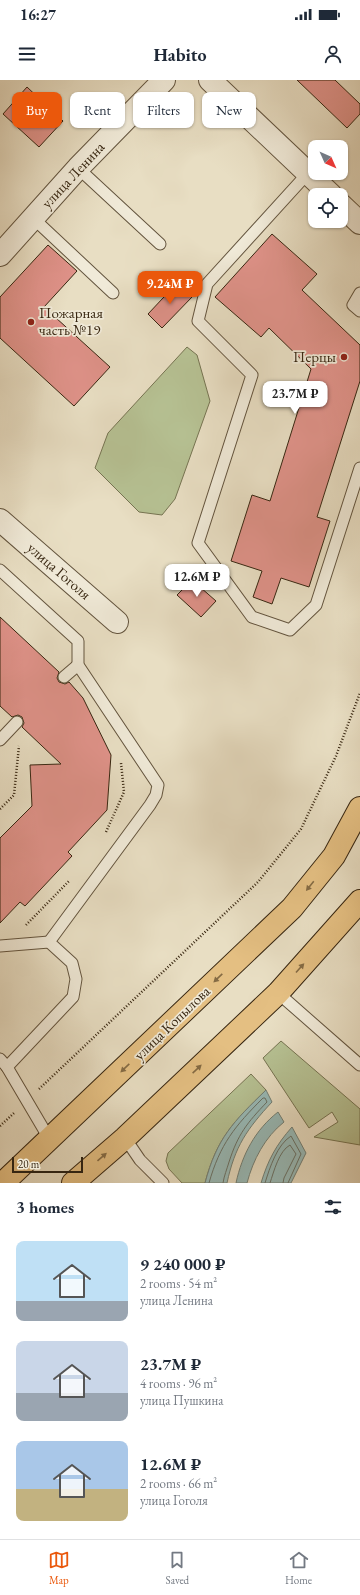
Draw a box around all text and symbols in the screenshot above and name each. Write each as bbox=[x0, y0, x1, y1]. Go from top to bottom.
text: 16:27 bbox=[20, 5, 56, 24]
icon: menu bbox=[16, 43, 38, 65]
text: Habito bbox=[153, 43, 207, 66]
icon: person bbox=[322, 43, 344, 65]
chip: Buy bbox=[12, 92, 62, 128]
chip: Rent bbox=[70, 92, 125, 128]
chip: Filters bbox=[133, 92, 194, 128]
chip: New bbox=[202, 92, 256, 128]
street label: улица Ленина bbox=[37, 137, 108, 212]
north arrow bbox=[308, 140, 348, 180]
map controls bbox=[308, 140, 348, 228]
button: locate bbox=[308, 188, 348, 228]
pin: 9.24M ₽ bbox=[133, 271, 207, 305]
text: 9.24M ₽ bbox=[147, 275, 193, 292]
place label: Пожарная часть №19 bbox=[39, 303, 103, 339]
marker: Пожарная часть №19 bbox=[26, 317, 36, 327]
place label: Перцы bbox=[293, 347, 336, 366]
marker: Перцы bbox=[339, 352, 349, 362]
pin: 23.7M ₽ bbox=[258, 381, 332, 415]
text: 23.7M ₽ bbox=[272, 385, 318, 402]
street label: улица Гоголя bbox=[24, 538, 95, 604]
pin: 12.6M ₽ bbox=[160, 564, 234, 598]
text: 12.6M ₽ bbox=[174, 568, 220, 585]
one-way arrow bbox=[305, 881, 314, 891]
one-way arrow bbox=[295, 963, 305, 973]
one-way arrow bbox=[214, 973, 223, 982]
street label: улица Копылова bbox=[130, 981, 214, 1064]
one-way arrow bbox=[120, 1063, 129, 1072]
one-way arrow bbox=[192, 1064, 202, 1074]
one-way arrow bbox=[97, 1153, 107, 1162]
scale bar bbox=[12, 1155, 83, 1174]
text: 20 m bbox=[18, 1157, 39, 1171]
text: 3 homes bbox=[16, 1196, 74, 1218]
icon: filters bbox=[322, 1196, 344, 1218]
text: 9 240 000 ₽ bbox=[140, 1253, 226, 1275]
icon: home bbox=[48, 1257, 96, 1305]
text: 2 rooms · 54 m² bbox=[140, 1275, 217, 1292]
text: улица Ленина bbox=[140, 1292, 213, 1309]
text: 23.7M ₽ bbox=[140, 1353, 201, 1375]
icon: home bbox=[48, 1357, 96, 1405]
text: 4 rooms · 96 m² bbox=[140, 1375, 217, 1392]
text: улица Пушкина bbox=[140, 1392, 223, 1409]
text: 12.6M ₽ bbox=[140, 1453, 201, 1475]
icon: home bbox=[48, 1457, 96, 1505]
text: 2 rooms · 66 m² bbox=[140, 1475, 217, 1492]
text: улица Гоголя bbox=[140, 1492, 208, 1509]
tab: Map bbox=[48, 1549, 70, 1587]
tab: Saved bbox=[166, 1549, 189, 1587]
tab: Home bbox=[285, 1549, 312, 1587]

